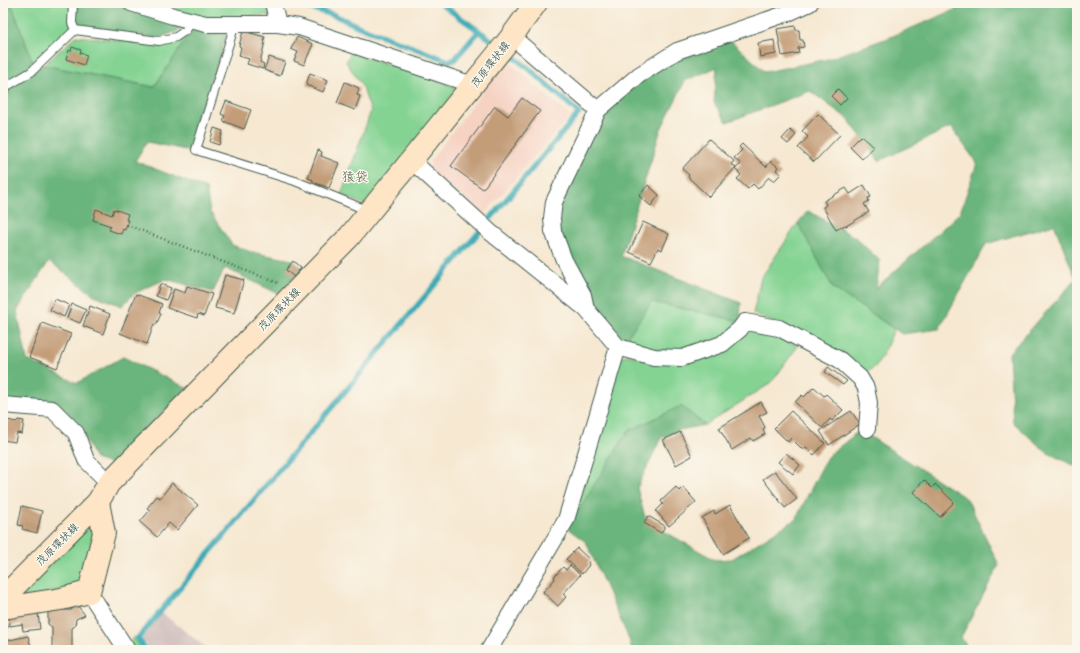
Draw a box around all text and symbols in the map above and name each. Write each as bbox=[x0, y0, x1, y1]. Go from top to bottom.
street label: 茂原環状線 bbox=[468, 38, 512, 90]
district label: 猿袋 bbox=[342, 168, 368, 185]
street label: 茂原環状線 bbox=[255, 284, 303, 334]
street label: 茂原環状線 bbox=[33, 520, 81, 568]

